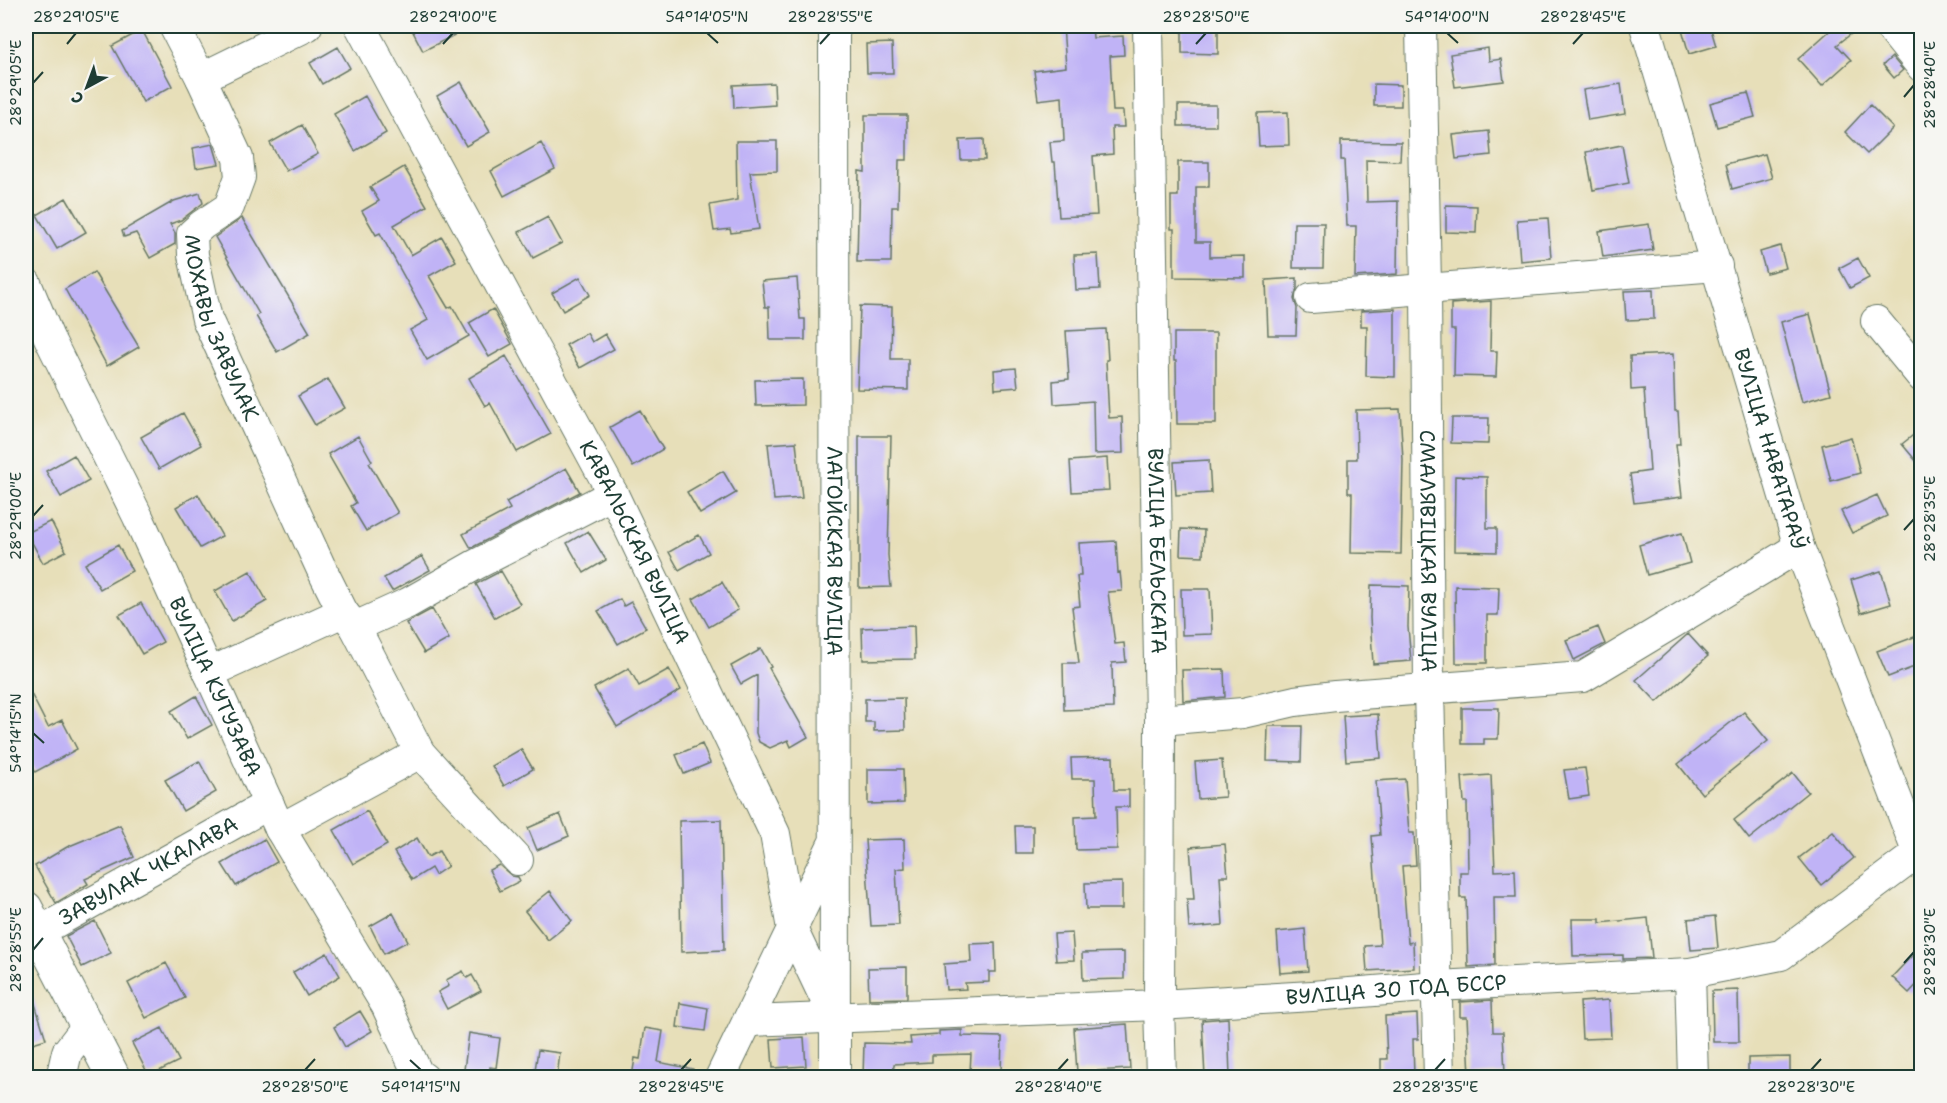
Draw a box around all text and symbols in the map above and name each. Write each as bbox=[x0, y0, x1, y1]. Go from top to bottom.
text: 28°29'05"E bbox=[33, 7, 119, 27]
text: 28°29'00"E bbox=[409, 7, 497, 27]
text: 54°14'05"N bbox=[665, 7, 749, 27]
text: 28°28'55"E bbox=[787, 7, 873, 27]
text: 28°28'50"E bbox=[1162, 7, 1250, 27]
text: 54°14'00"N bbox=[1405, 7, 1489, 27]
text: 28°28'45"E bbox=[1540, 7, 1626, 27]
text: 28°29'05"E bbox=[6, 40, 26, 126]
text: 28°28'40"E bbox=[1920, 41, 1940, 129]
north arrow bbox=[57, 57, 117, 117]
text: С bbox=[67, 87, 88, 109]
street label: МОХАВЫ ЗАВУЛАК bbox=[178, 234, 266, 426]
street label: ВУЛІЦА НАВАТАРАЎ bbox=[1727, 345, 1813, 553]
street label: СМАЛЯВІЦКАЯ ВУЛІЦА bbox=[1413, 430, 1443, 672]
street label: КАВАЛЬСКАЯ ВУЛІЦА bbox=[573, 436, 697, 649]
street label: ЛАГОЙСКАЯ ВУЛІЦА bbox=[820, 446, 849, 656]
street label: ВУЛІЦА БЕЛЬСКАГА bbox=[1141, 448, 1173, 654]
text: 28°29'00"E bbox=[6, 472, 26, 560]
text: 28°28'35"E bbox=[1920, 476, 1940, 562]
street label: ВУЛІЦА КУТУЗАВА bbox=[162, 593, 268, 781]
text: 54°14'15"N bbox=[6, 693, 26, 773]
street label: ЗАВУЛАК ЧКАЛАВА bbox=[54, 810, 243, 932]
text: 28°28'55"E bbox=[6, 907, 26, 993]
text: 28°28'30"E bbox=[1920, 908, 1940, 996]
street label: ВУЛІЦА 30 ГОД БССР bbox=[1285, 968, 1507, 1012]
text: 28°28'50"E bbox=[261, 1077, 349, 1097]
text: 54°14'15"N bbox=[381, 1077, 461, 1097]
text: 28°28'45"E bbox=[638, 1077, 724, 1097]
text: 28°28'40"E bbox=[1014, 1077, 1102, 1097]
text: 28°28'35"E bbox=[1392, 1077, 1478, 1097]
text: 28°28'30"E bbox=[1767, 1077, 1855, 1097]

